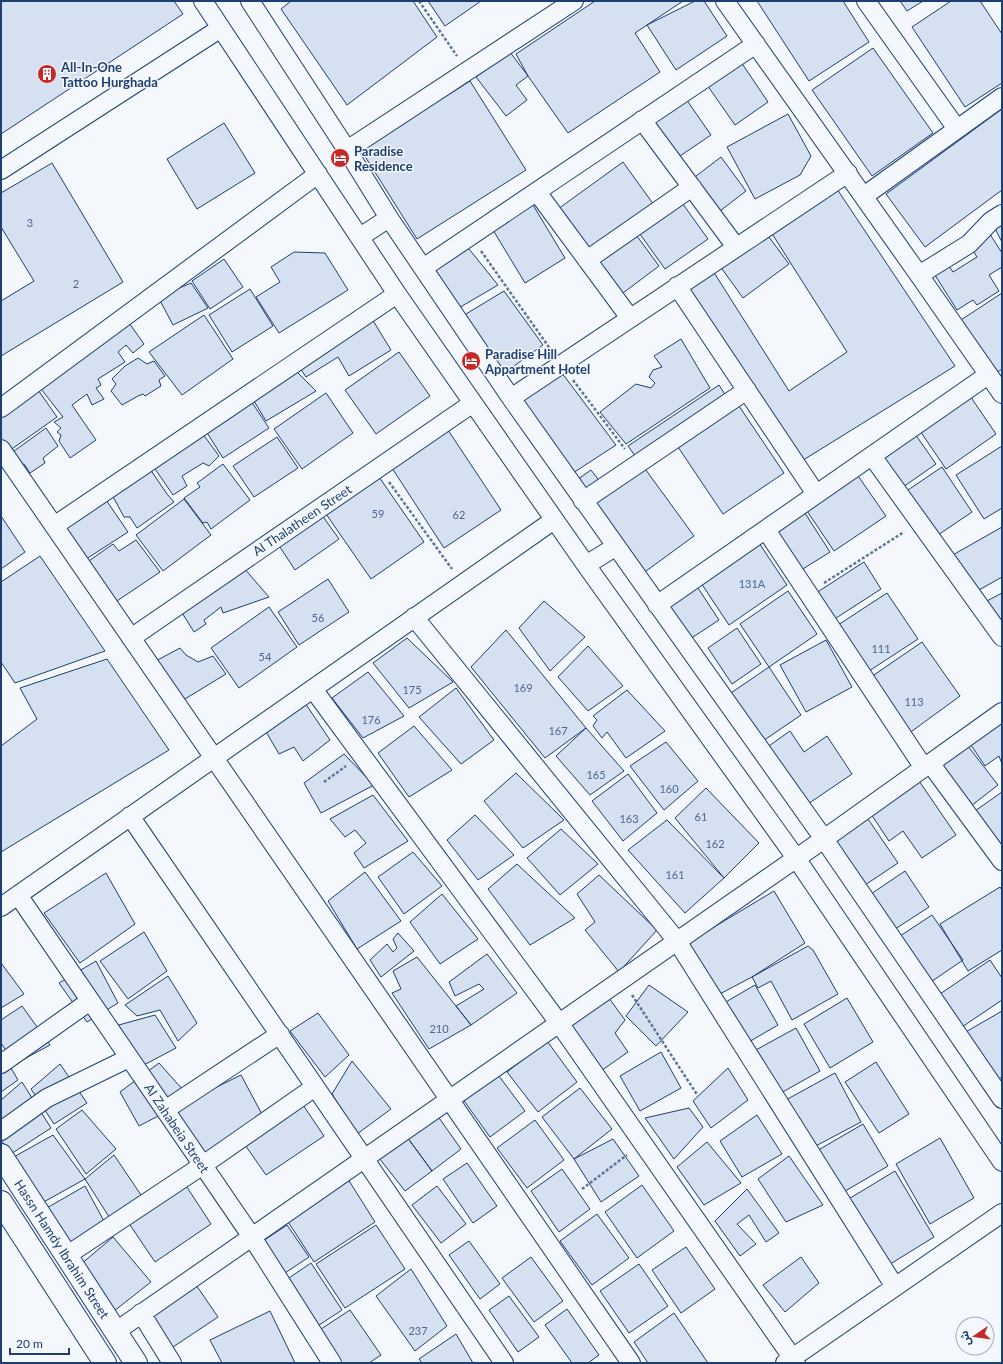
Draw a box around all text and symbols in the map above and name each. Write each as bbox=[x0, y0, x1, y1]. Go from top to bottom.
place label: All-In-One Tattoo Hurghada bbox=[60, 59, 158, 90]
building icon: All-In-One Tattoo Hurghada bbox=[36, 63, 58, 85]
place label: Paradise Residence bbox=[354, 143, 413, 174]
hotel icon: Paradise Residence bbox=[329, 147, 351, 169]
house number: 3 bbox=[27, 216, 33, 229]
house number: 2 bbox=[73, 277, 79, 290]
place label: Paradise Hill Appartment Hotel bbox=[484, 346, 590, 377]
hotel icon: Paradise Hill Appartment Hotel bbox=[460, 350, 482, 372]
street label: Al Thalatheen Street bbox=[249, 481, 355, 559]
house number: 59 bbox=[372, 507, 384, 520]
house number: 62 bbox=[453, 508, 465, 521]
house number: 131A bbox=[739, 577, 766, 590]
house number: 56 bbox=[312, 611, 324, 624]
house number: 111 bbox=[871, 642, 891, 655]
house number: 54 bbox=[259, 650, 272, 663]
house number: 169 bbox=[513, 681, 533, 694]
house number: 175 bbox=[402, 683, 422, 696]
house number: 113 bbox=[904, 695, 924, 708]
house number: 176 bbox=[361, 713, 381, 726]
house number: 167 bbox=[548, 724, 568, 737]
house number: 165 bbox=[586, 768, 606, 781]
house number: 160 bbox=[659, 782, 679, 795]
house number: 61 bbox=[695, 810, 707, 823]
house number: 163 bbox=[619, 812, 639, 825]
house number: 162 bbox=[705, 837, 725, 850]
house number: 161 bbox=[665, 868, 685, 881]
house number: 210 bbox=[429, 1022, 449, 1035]
street label: Al Zahabeia Street bbox=[141, 1080, 213, 1176]
street label: Hassn Hamdy Ibrahim Street bbox=[11, 1177, 113, 1322]
north arrow bbox=[955, 1316, 995, 1356]
house number: 237 bbox=[408, 1324, 428, 1337]
text: ش bbox=[957, 1329, 974, 1347]
scale bar bbox=[10, 1330, 69, 1356]
text: 20 m bbox=[16, 1336, 43, 1351]

